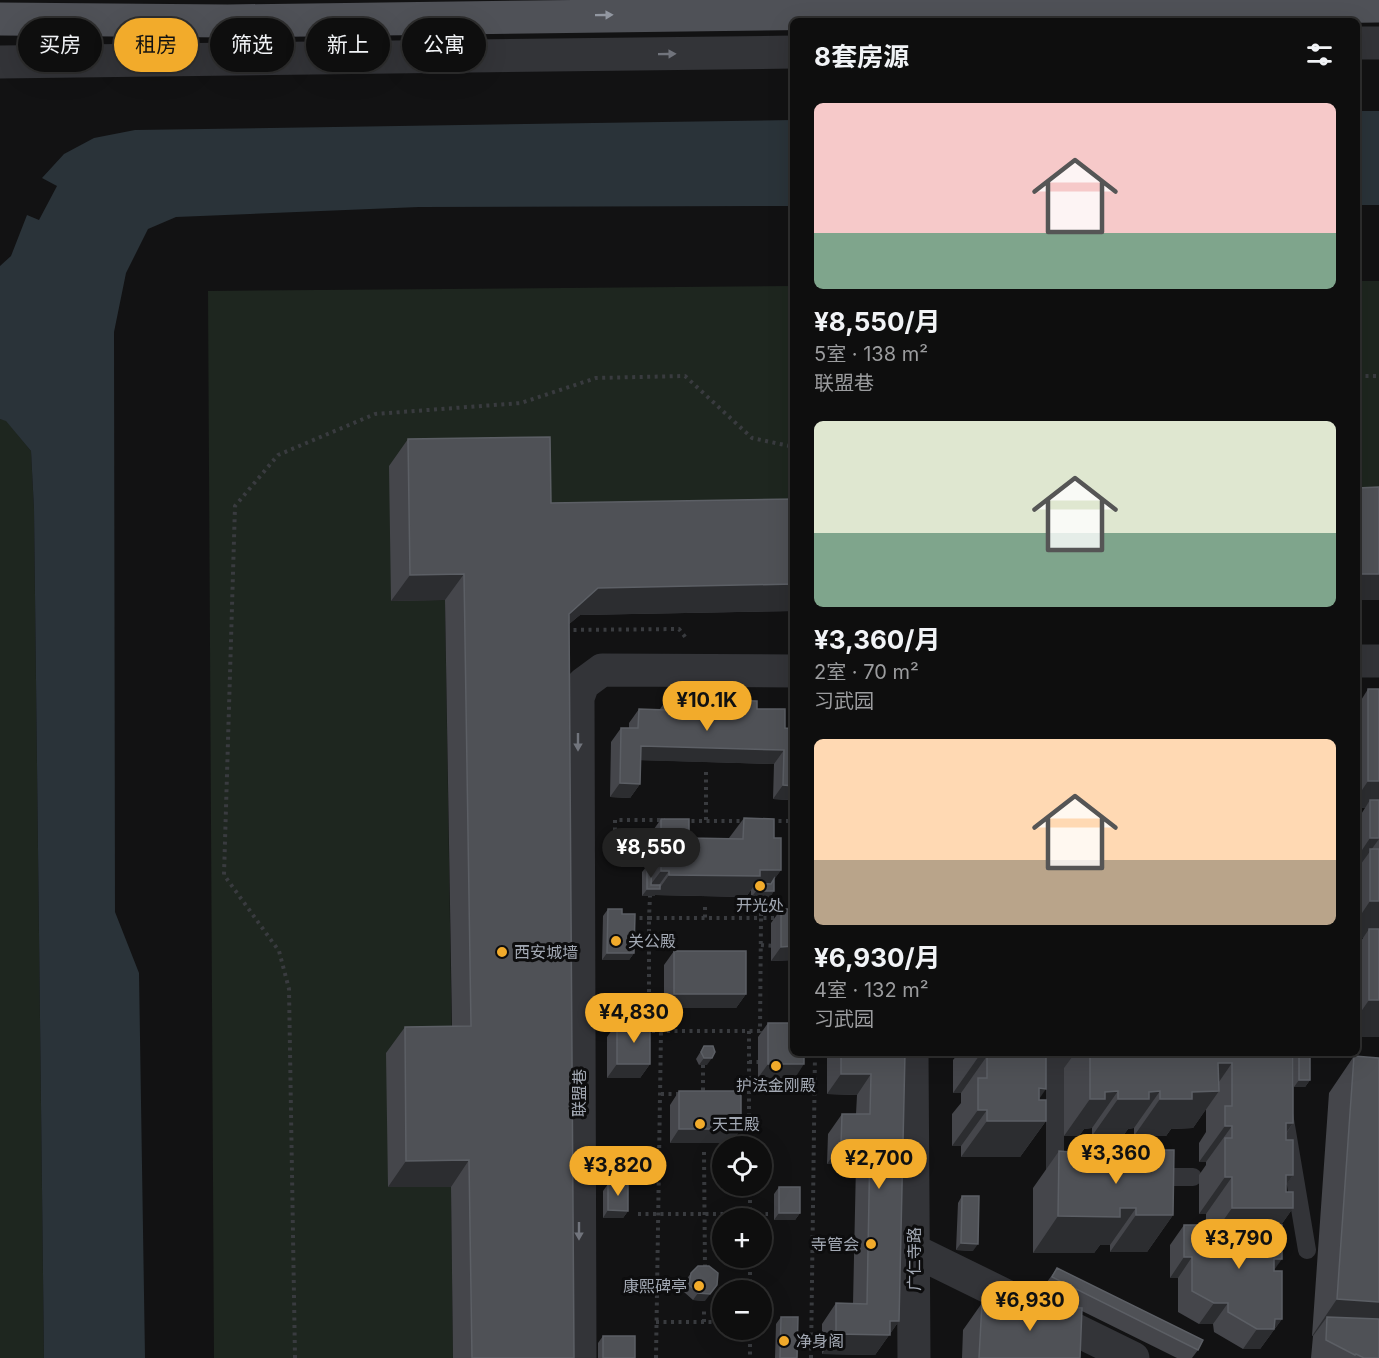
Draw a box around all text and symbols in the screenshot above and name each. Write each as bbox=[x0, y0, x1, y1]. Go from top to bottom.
one-way arrow bbox=[595, 10, 614, 20]
chip: 买房 bbox=[18, 18, 102, 72]
chip: 租房 bbox=[114, 18, 198, 72]
chip: 筛选 bbox=[210, 18, 294, 72]
chip: 新上 bbox=[306, 18, 390, 72]
chip: 公寓 bbox=[402, 18, 486, 72]
icon: filters bbox=[1303, 38, 1336, 71]
text: 8套房源 bbox=[814, 41, 909, 72]
one-way arrow bbox=[658, 49, 677, 58]
icon: home bbox=[1021, 142, 1129, 250]
text: ¥8,550/月 bbox=[814, 306, 941, 337]
text: 5室 · 138 m² bbox=[814, 342, 928, 366]
text: 联盟巷 bbox=[814, 371, 874, 395]
icon: home bbox=[1021, 460, 1129, 568]
text: ¥3,360/月 bbox=[814, 624, 940, 655]
text: 2室 · 70 m² bbox=[814, 660, 919, 684]
pin: ¥10.1K bbox=[658, 681, 756, 732]
text: ¥10.1K bbox=[677, 688, 737, 712]
text: 习武园 bbox=[814, 689, 874, 713]
one-way arrow bbox=[573, 732, 583, 751]
icon: home bbox=[1021, 778, 1129, 886]
pin: ¥8,550 bbox=[602, 828, 700, 879]
text: ¥8,550 bbox=[616, 835, 686, 859]
marker: 开光处 bbox=[753, 879, 767, 893]
place label: 开光处 bbox=[736, 895, 784, 915]
place label: 关公殿 bbox=[628, 931, 676, 951]
marker: 关公殿 bbox=[609, 934, 623, 948]
place label: 西安城墙 bbox=[514, 942, 578, 962]
text: ¥6,930/月 bbox=[814, 942, 941, 973]
marker: 西安城墙 bbox=[495, 945, 509, 959]
text: 4室 · 132 m² bbox=[814, 978, 929, 1002]
pin: ¥4,830 bbox=[585, 993, 683, 1044]
text: ¥4,830 bbox=[599, 1000, 669, 1024]
text: 习武园 bbox=[814, 1007, 874, 1031]
marker: 护法金刚殿 bbox=[769, 1059, 783, 1073]
street label: 联盟巷 bbox=[569, 1069, 589, 1117]
place label: 护法金刚殿 bbox=[736, 1075, 816, 1095]
place label: 天王殿 bbox=[712, 1114, 760, 1134]
marker: 天王殿 bbox=[693, 1117, 707, 1131]
pin: ¥3,360 bbox=[1067, 1134, 1165, 1185]
map controls bbox=[712, 1136, 772, 1340]
button: locate bbox=[712, 1136, 772, 1196]
pin: ¥2,700 bbox=[830, 1139, 928, 1190]
text: ¥3,360 bbox=[1081, 1141, 1151, 1165]
pin: ¥3,820 bbox=[569, 1146, 667, 1197]
text: ¥2,700 bbox=[845, 1146, 913, 1170]
text: ¥3,820 bbox=[583, 1153, 653, 1177]
button: + bbox=[712, 1208, 772, 1268]
pin: ¥3,790 bbox=[1190, 1219, 1288, 1270]
one-way arrow bbox=[574, 1221, 584, 1240]
text: ¥3,790 bbox=[1205, 1226, 1273, 1250]
street label: 广仁寺路 bbox=[904, 1227, 924, 1291]
place label: 寺管会 bbox=[811, 1234, 859, 1254]
marker: 寺管会 bbox=[864, 1237, 878, 1251]
place label: 康熙碑亭 bbox=[623, 1276, 687, 1296]
marker: 康熙碑亭 bbox=[692, 1279, 706, 1293]
button: − bbox=[712, 1280, 772, 1340]
pin: ¥6,930 bbox=[981, 1281, 1079, 1332]
text: ¥6,930 bbox=[995, 1288, 1065, 1312]
place label: 净身阁 bbox=[796, 1331, 844, 1351]
marker: 净身阁 bbox=[777, 1334, 791, 1348]

